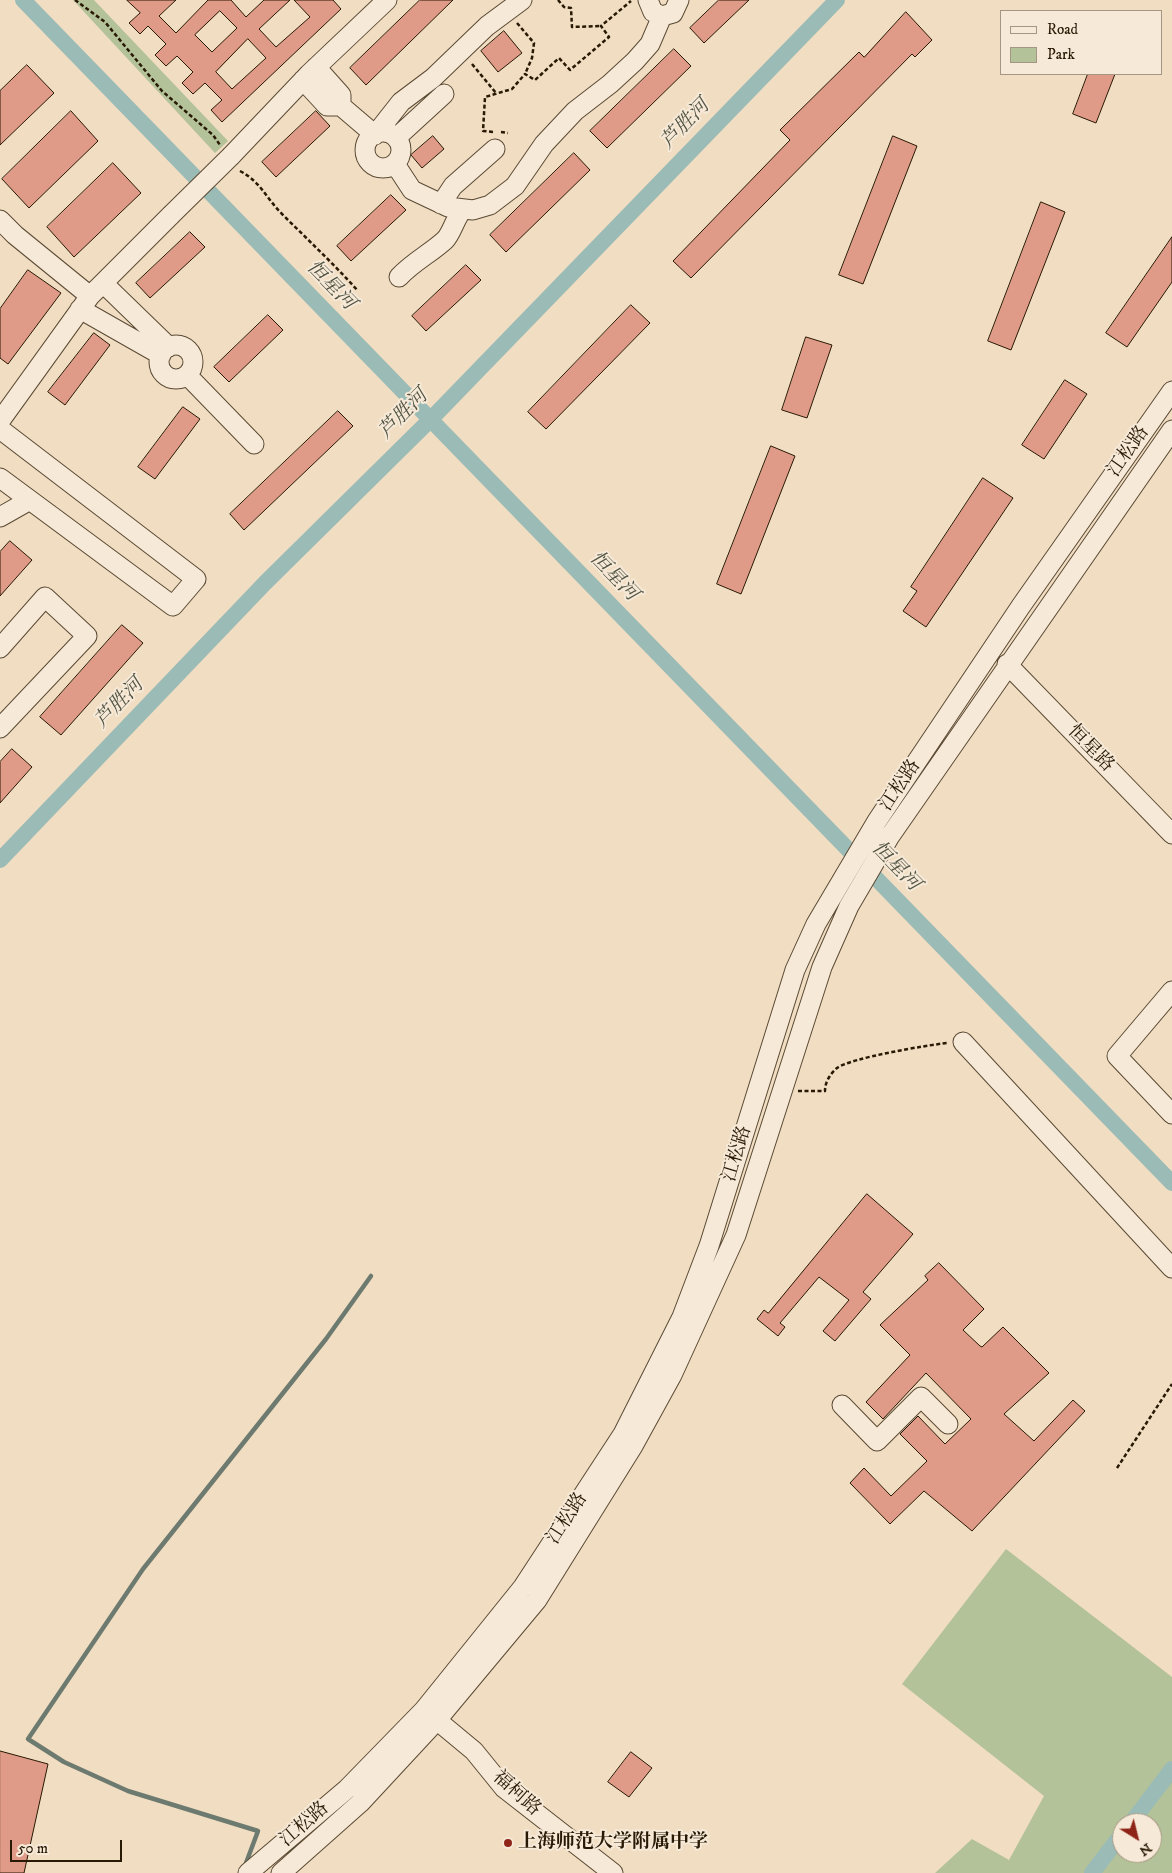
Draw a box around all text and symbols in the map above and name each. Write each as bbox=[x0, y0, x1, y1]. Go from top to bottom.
legend bbox=[1000, 10, 1162, 75]
text: Road bbox=[1047, 20, 1078, 39]
text: Park bbox=[1047, 45, 1075, 64]
water label: 芦胜河 bbox=[657, 95, 715, 155]
water label: 恒星河 bbox=[301, 256, 359, 316]
water label: 芦胜河 bbox=[374, 385, 434, 445]
street label: 江松路 bbox=[1103, 422, 1155, 482]
water label: 恒星河 bbox=[584, 547, 642, 607]
water label: 芦胜河 bbox=[91, 674, 149, 734]
street label: 恒星路 bbox=[1062, 721, 1118, 777]
street label: 江松路 bbox=[876, 756, 926, 816]
water label: 恒星河 bbox=[866, 837, 924, 897]
street label: 江松路 bbox=[719, 1123, 757, 1185]
street label: 江松路 bbox=[543, 1489, 593, 1549]
street label: 福柯路 bbox=[487, 1766, 545, 1822]
street label: 江松路 bbox=[276, 1798, 334, 1852]
north arrow bbox=[1112, 1813, 1162, 1863]
scale bar bbox=[12, 1830, 125, 1862]
place label: 上海师范大学附属中学 bbox=[518, 1832, 708, 1854]
marker: 上海师范大学附属中学 bbox=[502, 1837, 514, 1849]
text: 50 m bbox=[18, 1839, 48, 1858]
text: N bbox=[1135, 1839, 1155, 1860]

